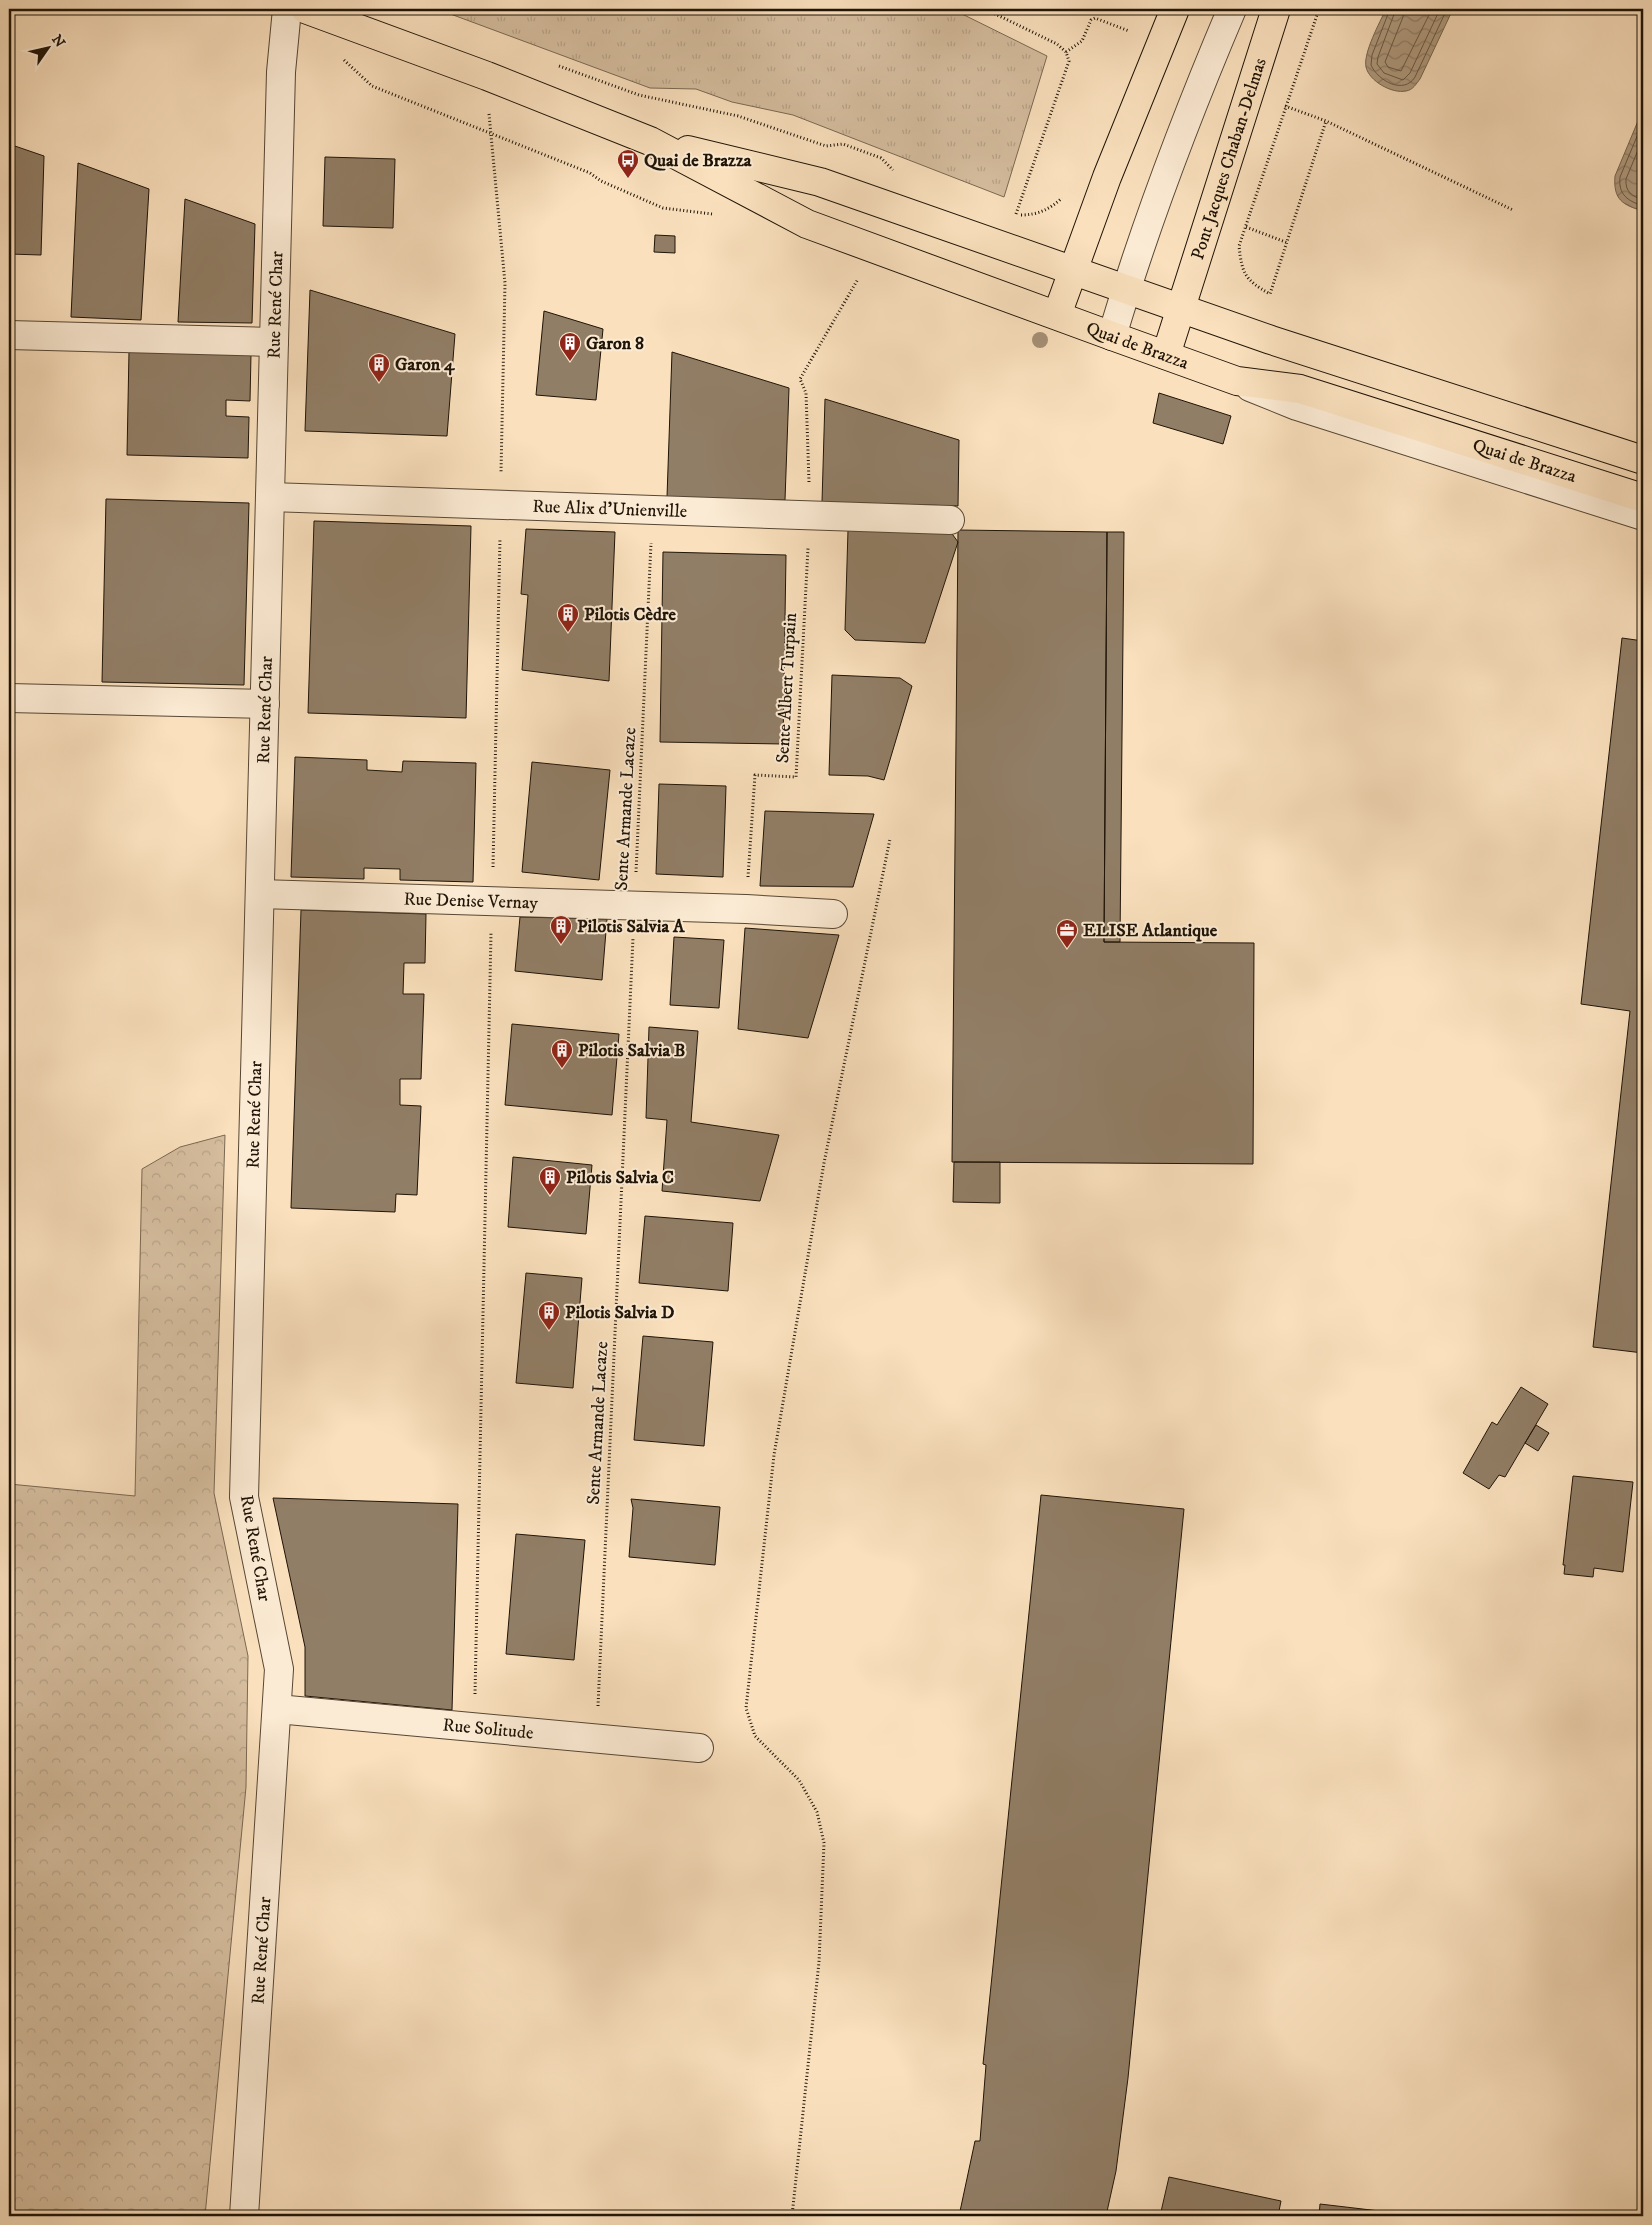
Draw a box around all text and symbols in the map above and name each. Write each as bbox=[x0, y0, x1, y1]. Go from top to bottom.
north arrow bbox=[22, 22, 72, 72]
text: N bbox=[47, 31, 69, 52]
street label: Pont Jacques Chaban-Delmas bbox=[1187, 55, 1272, 263]
bus stop icon: Quai de Brazza bbox=[616, 148, 640, 179]
place label: Quai de Brazza bbox=[644, 150, 752, 172]
street label: Rue René Char bbox=[264, 251, 288, 359]
street label: Quai de Brazza bbox=[1083, 317, 1192, 375]
building icon: Garon 8 bbox=[558, 331, 582, 362]
place label: Garon 8 bbox=[586, 333, 644, 355]
building icon: Garon 4 bbox=[367, 352, 391, 383]
place label: Garon 4 bbox=[395, 354, 455, 376]
street label: Quai de Brazza bbox=[1470, 435, 1579, 488]
street label: Rue Alix d'Unienville bbox=[532, 496, 688, 523]
building icon: Pilotis Cèdre bbox=[556, 602, 580, 633]
place label: Pilotis Cèdre bbox=[584, 604, 677, 626]
street label: Sente Albert Turpain bbox=[772, 612, 802, 764]
street label: Rue René Char bbox=[253, 655, 278, 764]
street label: Sente Armande Lacaze bbox=[611, 727, 641, 891]
street label: Rue Denise Vernay bbox=[403, 888, 539, 915]
building icon: Pilotis Salvia A bbox=[549, 914, 573, 945]
place label: Pilotis Salvia A bbox=[577, 916, 685, 938]
office icon: ELISE Atlantique bbox=[1055, 918, 1079, 949]
place label: ELISE Atlantique bbox=[1083, 920, 1218, 942]
building icon: Pilotis Salvia B bbox=[550, 1038, 574, 1069]
place label: Pilotis Salvia B bbox=[578, 1040, 685, 1062]
street label: Rue René Char bbox=[243, 1060, 267, 1169]
building icon: Pilotis Salvia C bbox=[538, 1165, 562, 1196]
place label: Pilotis Salvia C bbox=[566, 1167, 674, 1189]
building icon: Pilotis Salvia D bbox=[537, 1300, 561, 1331]
place label: Pilotis Salvia D bbox=[565, 1302, 674, 1324]
street label: Sente Armande Lacaze bbox=[583, 1341, 613, 1505]
street label: Rue René Char bbox=[235, 1493, 275, 1603]
street label: Rue Solitude bbox=[442, 1714, 534, 1745]
street label: Rue René Char bbox=[248, 1896, 276, 2005]

